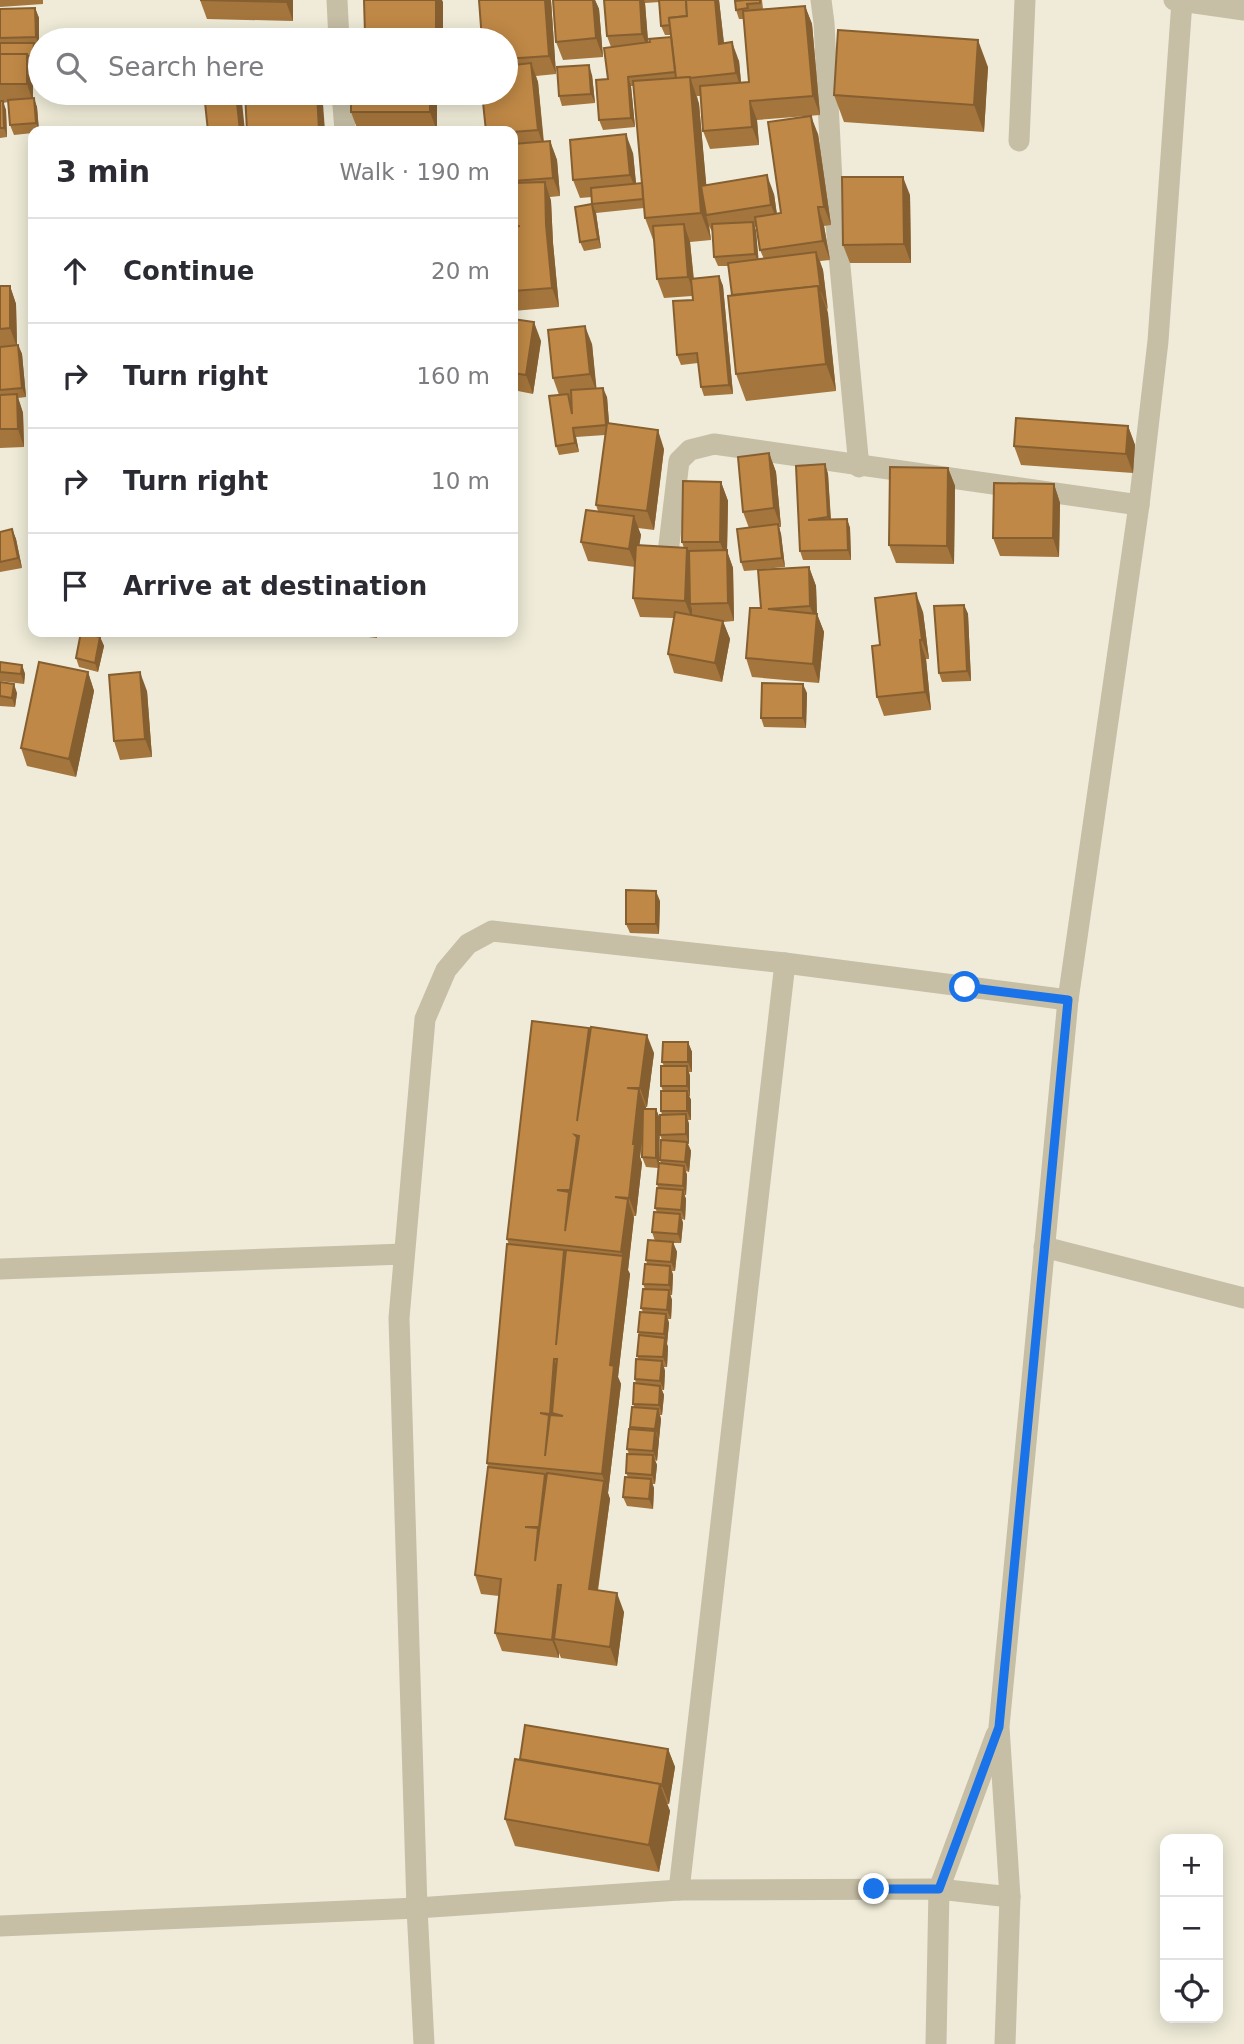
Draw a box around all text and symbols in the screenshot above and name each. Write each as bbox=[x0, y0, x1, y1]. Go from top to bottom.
search box bbox=[28, 28, 518, 105]
icon: search bbox=[52, 48, 90, 86]
text: Search here bbox=[108, 52, 264, 82]
text: 3 min bbox=[56, 154, 150, 189]
text: Walk · 190 m bbox=[339, 159, 490, 185]
icon: ahead bbox=[56, 252, 94, 290]
text: Continue bbox=[123, 256, 254, 286]
text: 20 m bbox=[431, 258, 490, 284]
icon: right bbox=[56, 357, 94, 395]
text: Turn right bbox=[123, 361, 268, 391]
text: 160 m bbox=[416, 363, 490, 389]
icon: right bbox=[56, 462, 94, 500]
text: Turn right bbox=[123, 466, 268, 496]
text: 10 m bbox=[431, 468, 490, 494]
icon: arrive bbox=[56, 567, 94, 605]
text: Arrive at destination bbox=[123, 571, 427, 601]
route start bbox=[949, 971, 980, 1002]
map controls bbox=[1160, 1834, 1223, 2023]
button: + bbox=[1160, 1834, 1223, 1897]
route end bbox=[858, 1873, 889, 1904]
button: − bbox=[1160, 1897, 1223, 1960]
button: locate bbox=[1160, 1960, 1223, 2023]

